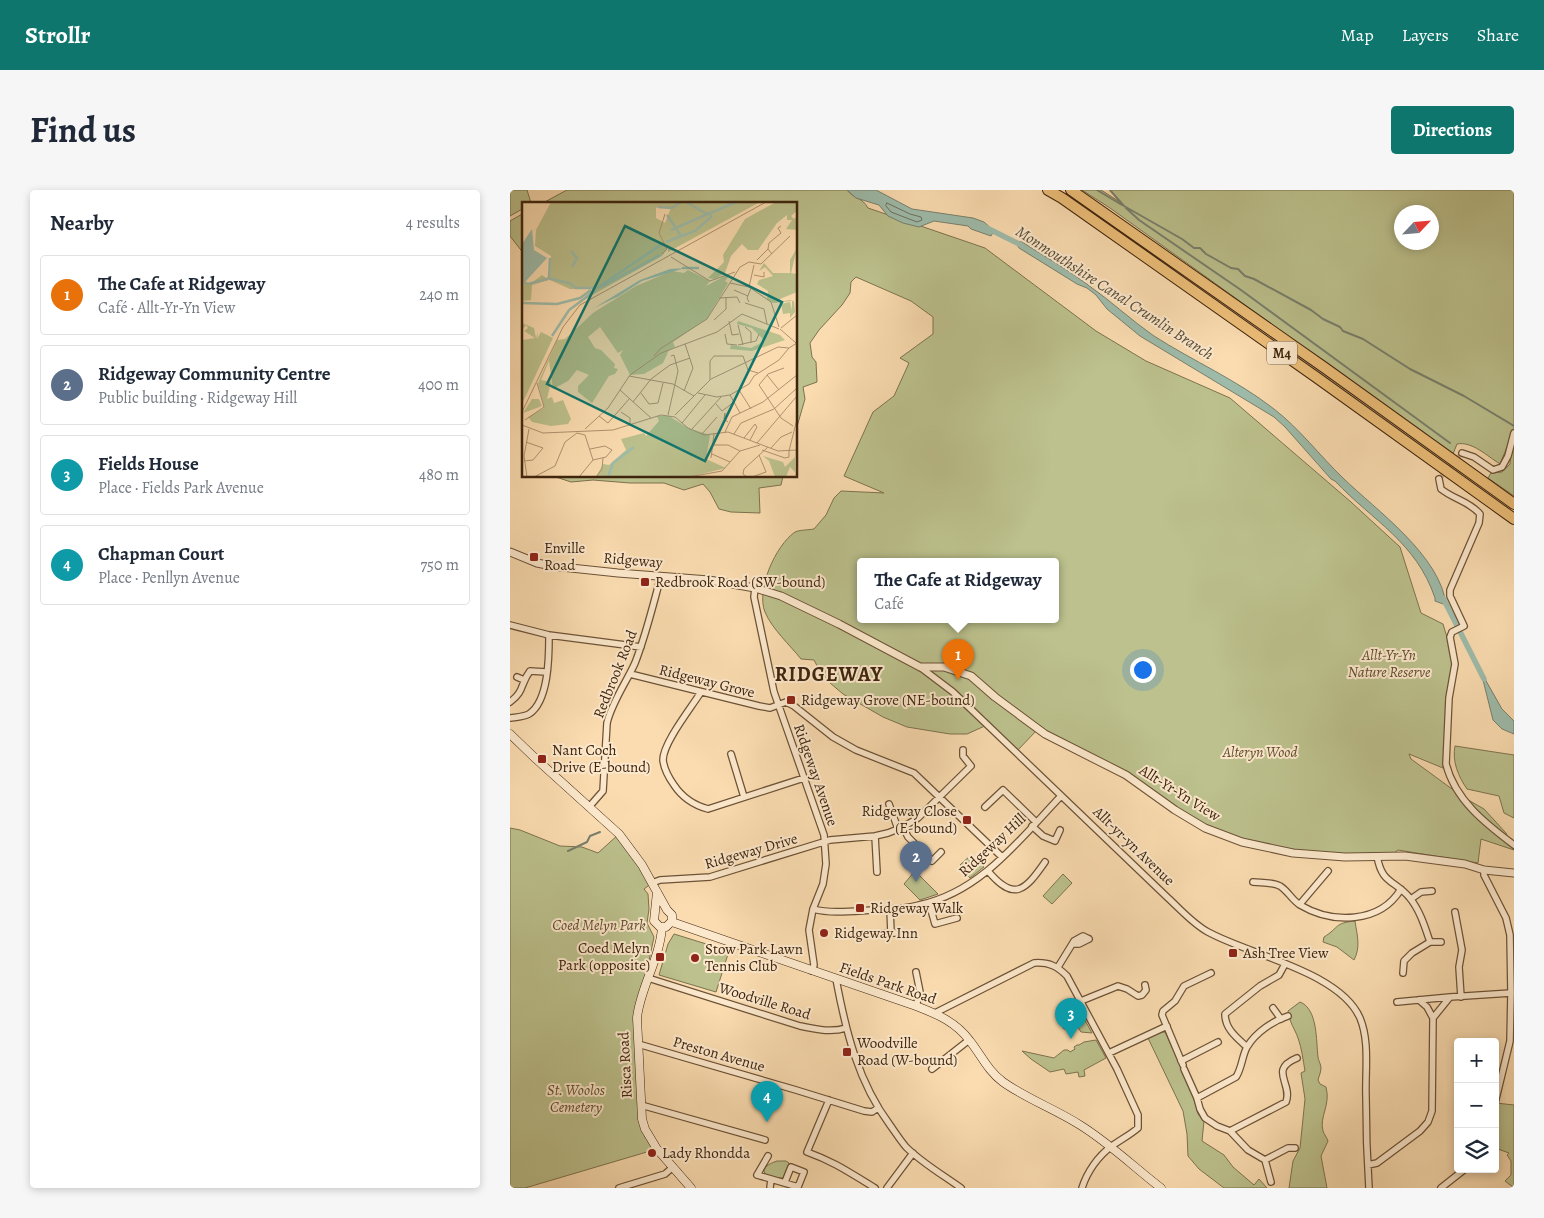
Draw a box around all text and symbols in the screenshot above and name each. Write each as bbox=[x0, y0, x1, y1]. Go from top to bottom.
text: Strollr bbox=[25, 19, 90, 51]
text: Map bbox=[1341, 23, 1374, 47]
text: Layers bbox=[1402, 23, 1449, 47]
text: Share bbox=[1477, 23, 1519, 47]
text: Find us bbox=[30, 106, 136, 154]
button: Directions bbox=[1391, 106, 1514, 154]
inset map bbox=[522, 202, 798, 478]
north arrow bbox=[1394, 205, 1439, 250]
text: Nearby bbox=[50, 209, 113, 237]
text: 4 results bbox=[406, 212, 460, 234]
water label: Monmouthshire Canal Crumlin Branch bbox=[1011, 220, 1218, 365]
text: The Cafe at Ridgeway bbox=[98, 271, 265, 297]
text: 1 bbox=[64, 284, 70, 306]
text: 240 m bbox=[419, 284, 459, 306]
text: Café · Allt-Yr-Yn View bbox=[98, 297, 235, 319]
road number: M4 bbox=[1267, 342, 1297, 364]
text: Ridgeway Community Centre bbox=[98, 361, 331, 387]
text: 2 bbox=[63, 374, 71, 396]
text: 400 m bbox=[418, 374, 459, 396]
text: Public building · Ridgeway Hill bbox=[98, 387, 297, 409]
text: Fields House bbox=[98, 451, 199, 477]
text: 3 bbox=[64, 464, 70, 486]
text: 480 m bbox=[419, 464, 459, 486]
text: Place · Fields Park Avenue bbox=[98, 477, 264, 499]
place label: Enville Road bbox=[544, 538, 586, 575]
text: Chapman Court bbox=[98, 541, 224, 567]
street label: Ridgeway bbox=[603, 547, 664, 573]
marker: Enville Road bbox=[528, 551, 540, 563]
text: 4 bbox=[63, 554, 71, 576]
text: 750 m bbox=[420, 554, 459, 576]
popup bbox=[857, 558, 1059, 623]
text: Place · Penllyn Avenue bbox=[98, 567, 240, 589]
text: The Cafe at Ridgeway bbox=[874, 567, 1042, 593]
place label: Redbrook Road (SW-bound) bbox=[655, 572, 825, 592]
marker: Redbrook Road (SW-bound) bbox=[639, 576, 651, 588]
text: Café bbox=[874, 593, 904, 615]
street label: Redbrook Road bbox=[588, 626, 642, 721]
pin: 1 bbox=[942, 639, 974, 680]
park label: Allt-Yr-Yn Nature Reserve bbox=[1348, 645, 1431, 682]
your location bbox=[1130, 657, 1156, 683]
street label: Ridgeway Grove bbox=[657, 659, 757, 703]
district label: RIDGEWAY bbox=[775, 661, 883, 688]
place label: Ridgeway Grove (NE-bound) bbox=[801, 690, 975, 710]
marker: Ridgeway Grove (NE-bound) bbox=[785, 694, 797, 706]
street label: Ridgeway Avenue bbox=[789, 721, 843, 829]
place label: Nant Coch Drive (E-bound) bbox=[552, 740, 650, 777]
park label: Alteryn Wood bbox=[1222, 742, 1297, 762]
marker: Nant Coch Drive (E-bound) bbox=[536, 753, 548, 765]
street label: Allt-Yr-Yn View bbox=[1135, 760, 1225, 826]
place label: Ridgeway Close (E-bound) bbox=[861, 801, 957, 838]
street label: Allt-yr-yn Avenue bbox=[1088, 801, 1179, 890]
street label: Ridgeway Hill bbox=[954, 808, 1030, 881]
marker: Ridgeway Close (E-bound) bbox=[961, 814, 973, 826]
street label: Ridgeway Drive bbox=[702, 828, 800, 874]
pin: 2 bbox=[900, 841, 932, 882]
place label: Ridgeway Walk bbox=[870, 898, 964, 918]
marker: Ridgeway Walk bbox=[854, 902, 866, 914]
park label: Coed Melyn Park bbox=[552, 915, 646, 935]
place label: Ridgeway Inn bbox=[834, 923, 918, 943]
marker: Ridgeway Inn bbox=[818, 927, 830, 939]
place label: Coed Melyn Park (opposite) bbox=[558, 938, 650, 975]
place label: Stow Park Lawn Tennis Club bbox=[705, 939, 803, 976]
place label: Ash Tree View bbox=[1242, 943, 1329, 963]
marker: Ash Tree View bbox=[1227, 947, 1239, 959]
marker: Coed Melyn Park (opposite) bbox=[654, 951, 666, 963]
marker: Stow Park Lawn Tennis Club bbox=[689, 952, 701, 964]
street label: Fields Park Road bbox=[837, 957, 940, 1009]
street label: Woodville Road bbox=[716, 977, 814, 1025]
pin: 3 bbox=[1055, 998, 1087, 1039]
street label: Risca Road bbox=[613, 1030, 637, 1099]
street label: Preston Avenue bbox=[671, 1031, 768, 1077]
place label: Woodville Road (W-bound) bbox=[856, 1033, 957, 1070]
map controls bbox=[1454, 1038, 1499, 1173]
button: + bbox=[1454, 1038, 1499, 1083]
marker: Woodville Road (W-bound) bbox=[841, 1046, 853, 1058]
park label: St. Woolos Cemetery bbox=[547, 1080, 605, 1117]
pin: 4 bbox=[751, 1081, 783, 1122]
button: − bbox=[1454, 1083, 1499, 1128]
button: layers bbox=[1454, 1128, 1499, 1173]
place label: Lady Rhondda bbox=[662, 1143, 750, 1163]
marker: Lady Rhondda bbox=[646, 1147, 658, 1159]

